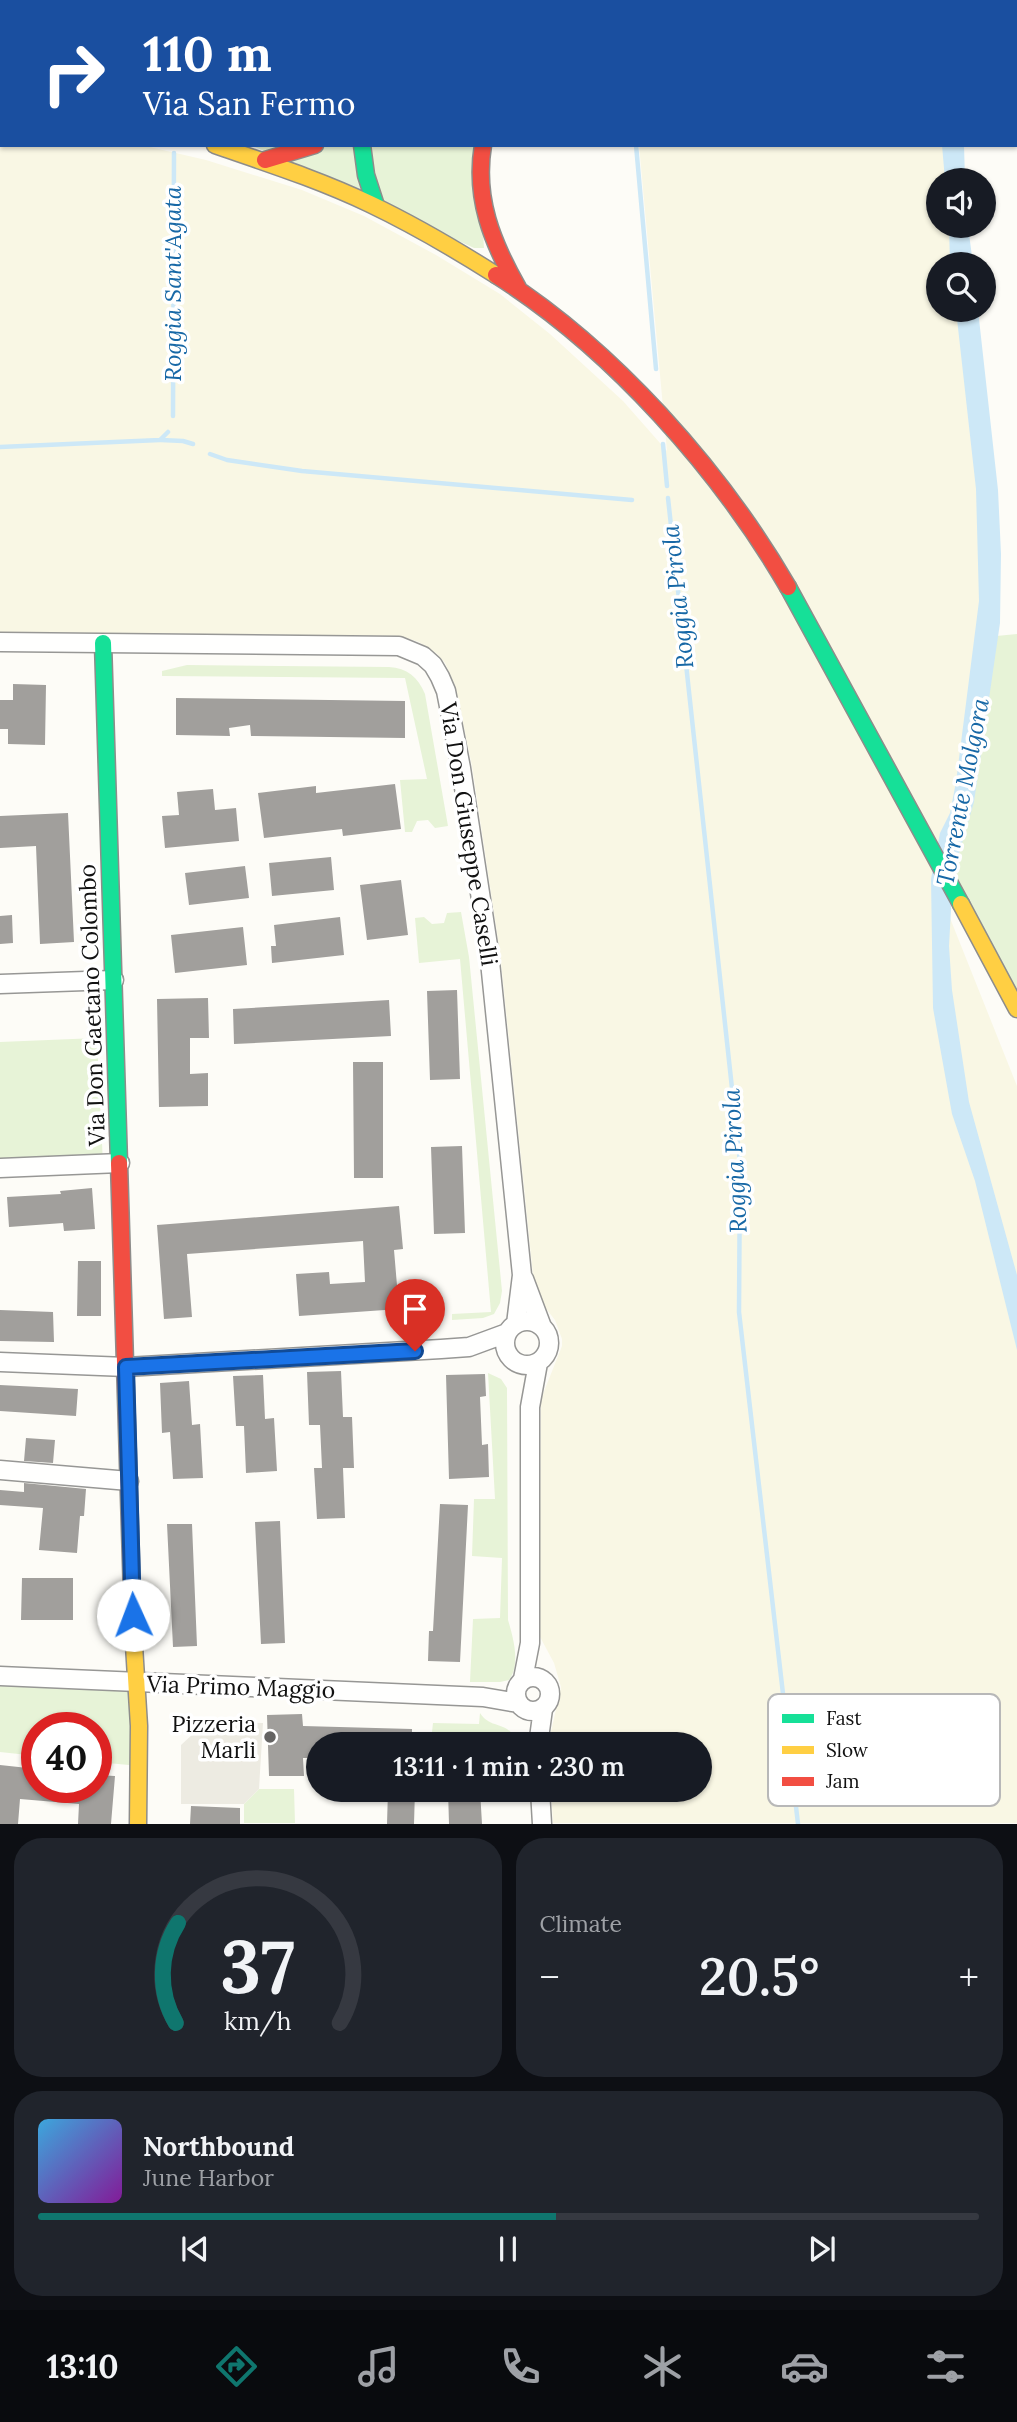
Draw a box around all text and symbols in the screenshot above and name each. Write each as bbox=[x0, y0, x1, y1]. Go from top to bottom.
text: 110 m bbox=[143, 22, 272, 84]
icon: right bbox=[28, 28, 119, 119]
text: Via San Fermo bbox=[143, 83, 355, 124]
map controls bbox=[926, 168, 996, 322]
button: sound bbox=[926, 168, 996, 238]
water label: Roggia Sant'Agata bbox=[157, 185, 188, 382]
button: search bbox=[926, 252, 996, 322]
water label: Roggia Pirola bbox=[654, 523, 700, 671]
water label: Torrente Molgora bbox=[929, 695, 996, 888]
street label: Via Don Giuseppe Caselli bbox=[434, 699, 505, 968]
street label: Via Don Gaetano Colombo bbox=[72, 863, 111, 1148]
water label: Roggia Pirola bbox=[715, 1087, 754, 1234]
pin bbox=[385, 1279, 445, 1351]
icon: arrive bbox=[396, 1290, 434, 1328]
position arrow bbox=[96, 1578, 170, 1652]
street label: Via Primo Maggio bbox=[145, 1669, 336, 1704]
legend bbox=[768, 1694, 1000, 1806]
text: Fast bbox=[826, 1706, 862, 1730]
place label: Pizzeria Marli bbox=[172, 1709, 256, 1764]
speed limit sign: 40 bbox=[21, 1712, 112, 1803]
marker: Pizzeria Marli bbox=[262, 1729, 278, 1745]
text: Slow bbox=[826, 1738, 869, 1762]
text: 13:11 · 1 min · 230 m bbox=[393, 1750, 625, 1783]
text: Jam bbox=[825, 1769, 860, 1793]
text: Climate bbox=[540, 1909, 622, 1938]
text: 37 bbox=[220, 1921, 295, 2014]
text: 20.5° bbox=[699, 1943, 820, 2009]
text: − bbox=[540, 1953, 560, 2001]
text: + bbox=[959, 1953, 979, 2001]
text: km/h bbox=[224, 2005, 292, 2037]
text: Northbound bbox=[143, 2130, 294, 2163]
text: June Harbor bbox=[143, 2163, 274, 2192]
icon: previous bbox=[176, 2230, 214, 2268]
icon: pause bbox=[489, 2230, 527, 2268]
icon: next bbox=[803, 2230, 841, 2268]
icon: directions bbox=[212, 2342, 261, 2391]
icon: music bbox=[354, 2342, 403, 2391]
icon: phone bbox=[496, 2342, 545, 2391]
icon: climate bbox=[638, 2342, 687, 2391]
icon: car bbox=[780, 2342, 829, 2391]
icon: filters bbox=[921, 2342, 970, 2391]
text: 13:10 bbox=[46, 2346, 119, 2387]

